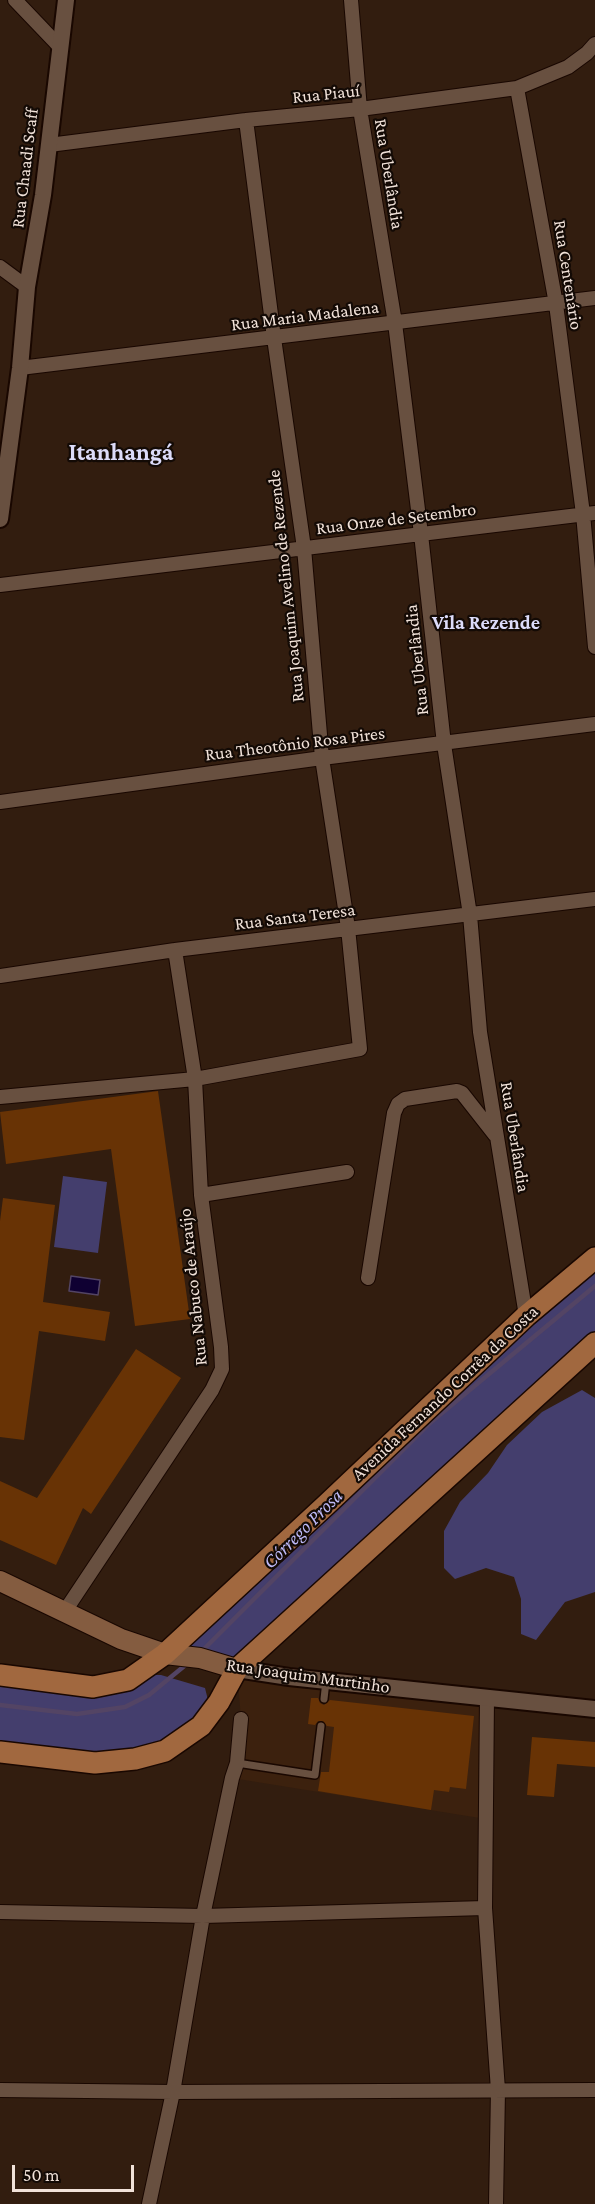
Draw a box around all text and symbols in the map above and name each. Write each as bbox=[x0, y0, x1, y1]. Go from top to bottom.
street label: Rua Piauí bbox=[291, 80, 361, 108]
street label: Rua Chaadi Scaff bbox=[7, 107, 43, 229]
street label: Rua Uberlândia bbox=[370, 117, 408, 231]
street label: Rua Centenário bbox=[549, 219, 587, 331]
street label: Rua Maria Madalena bbox=[230, 296, 380, 336]
district label: Itanhangá bbox=[68, 439, 174, 467]
street label: Rua Joaquim Avelino de Rezende bbox=[263, 469, 309, 703]
street label: Rua Onze de Setembro bbox=[315, 498, 477, 540]
street label: Rua Uberlândia bbox=[400, 603, 434, 717]
district label: Vila Rezende bbox=[432, 611, 540, 635]
street label: Rua Theotônio Rosa Pires bbox=[204, 722, 386, 766]
street label: Rua Santa Teresa bbox=[233, 899, 357, 935]
street label: Rua Uberlândia bbox=[496, 1080, 534, 1194]
street label: Rua Nabuco de Araújo bbox=[174, 1207, 212, 1367]
street label: Avenida Fernando Corrêa da Costa bbox=[347, 1301, 543, 1485]
water label: Córrego Prosa bbox=[258, 1484, 348, 1574]
street label: Rua Joaquim Murtinho bbox=[225, 1654, 391, 1698]
scale bar bbox=[15, 2153, 136, 2191]
text: 50 m bbox=[23, 2165, 60, 2185]

